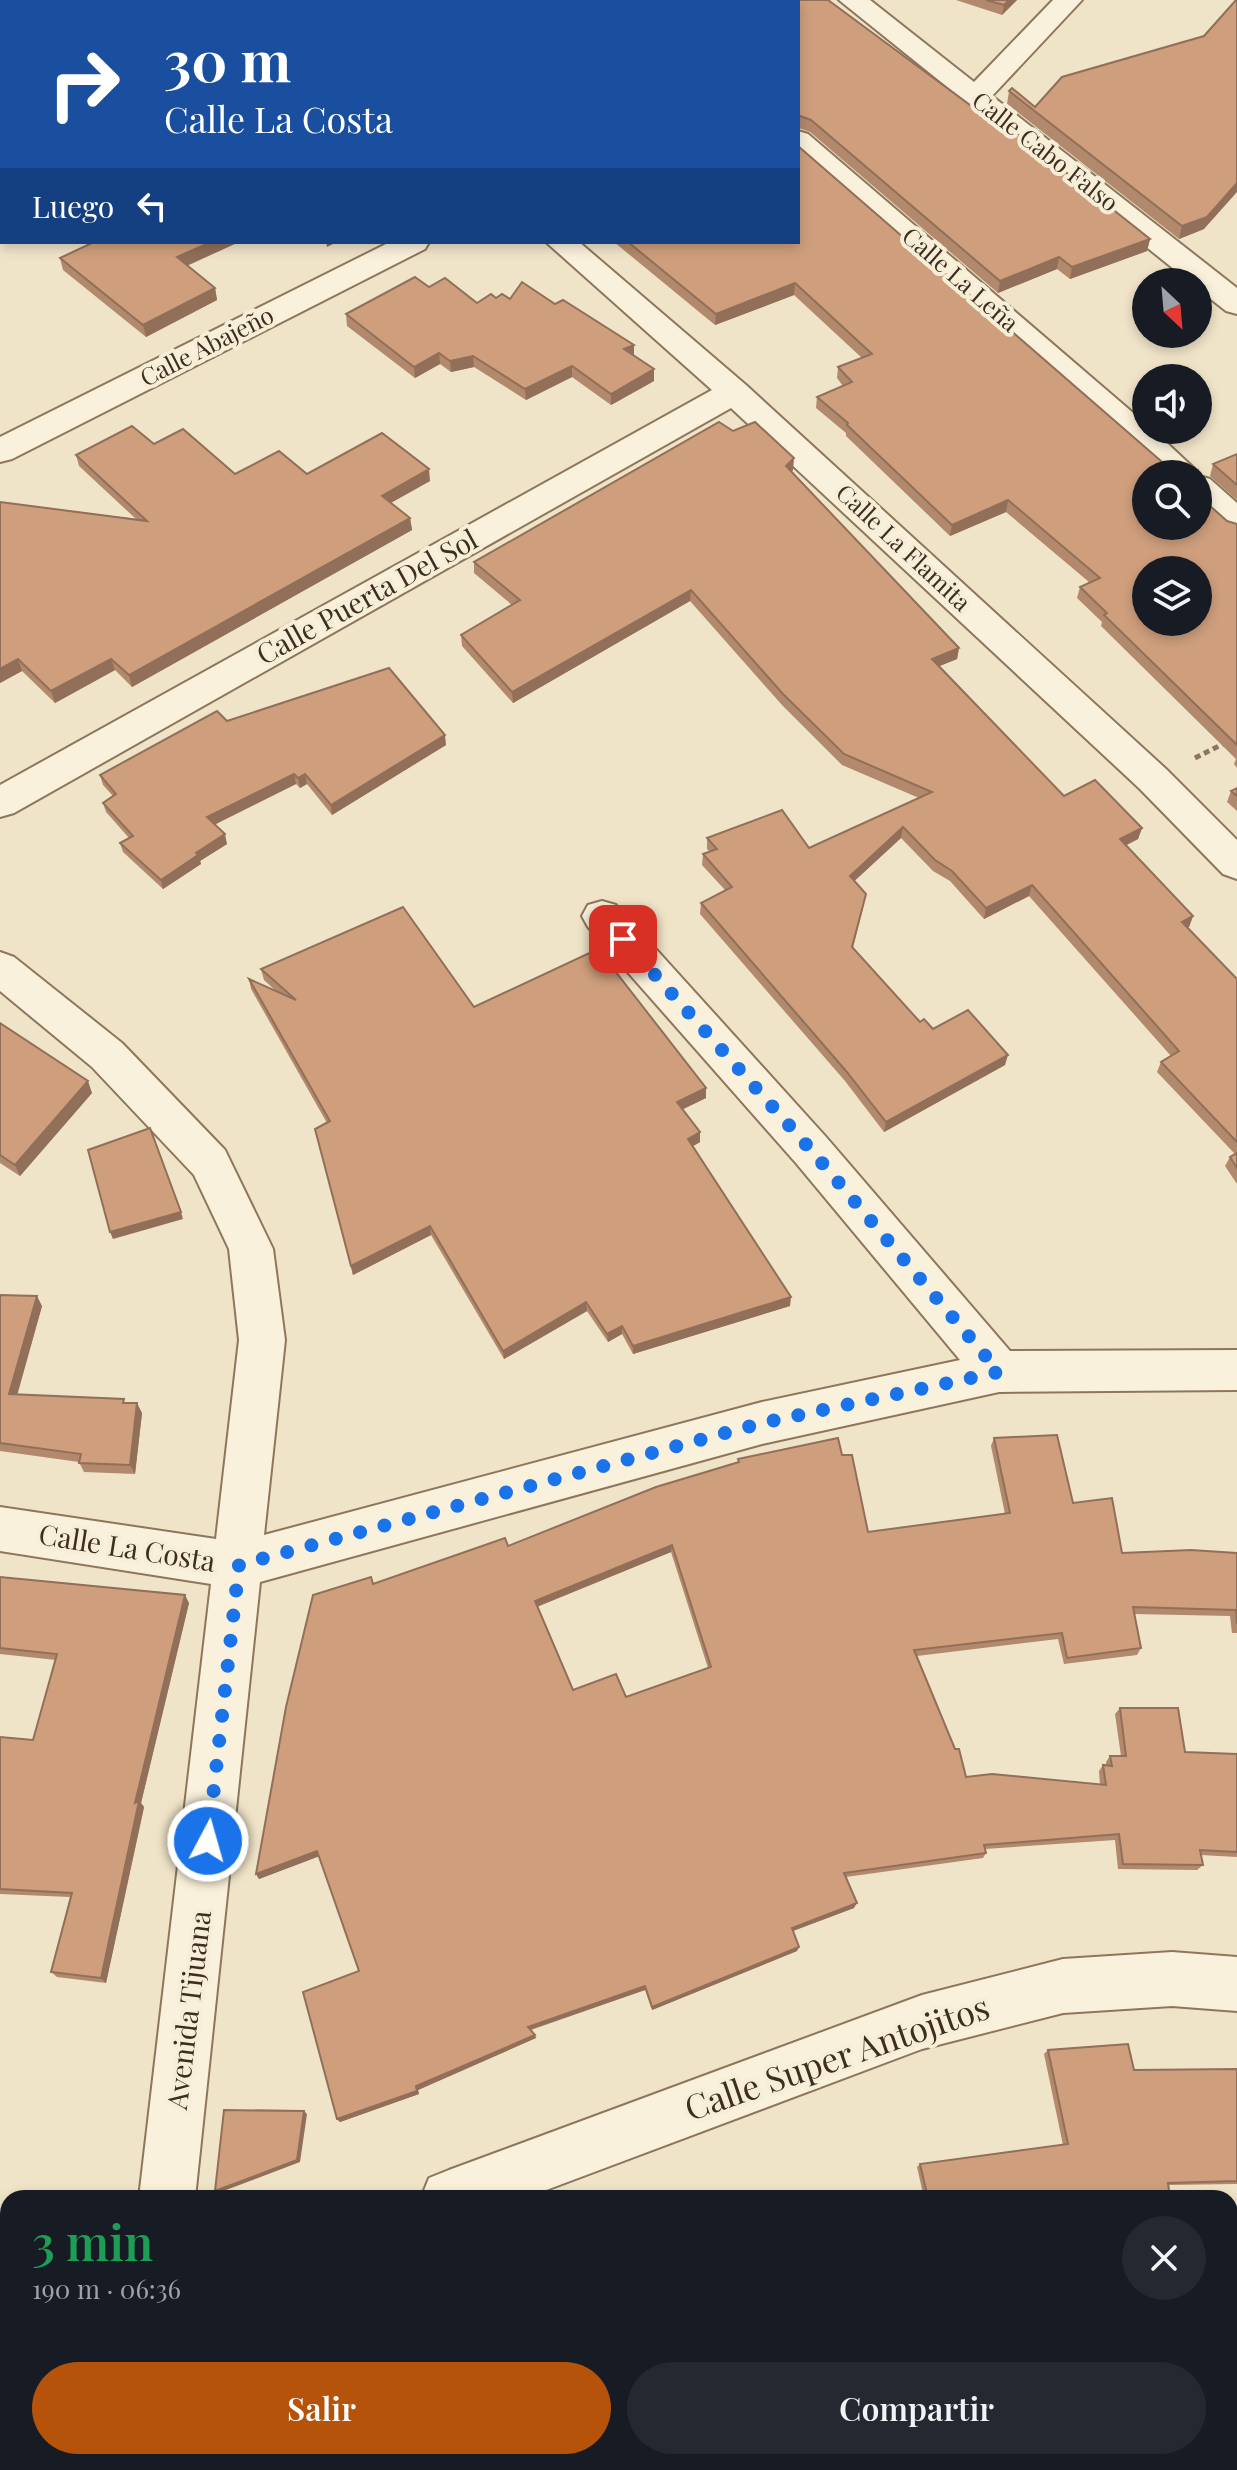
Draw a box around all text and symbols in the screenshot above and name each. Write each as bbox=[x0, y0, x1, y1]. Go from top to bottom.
text: 30 m bbox=[164, 22, 291, 97]
icon: right bbox=[32, 32, 136, 136]
street label: Calle Cabo Falso bbox=[967, 83, 1126, 218]
text: Calle La Costa bbox=[164, 94, 393, 142]
icon: left bbox=[130, 184, 174, 228]
text: Luego bbox=[32, 186, 114, 226]
street label: Calle La Leña bbox=[896, 219, 1026, 338]
north arrow bbox=[1132, 268, 1212, 348]
map controls bbox=[1132, 268, 1212, 636]
street label: Calle Abajeño bbox=[134, 298, 278, 393]
button: sound bbox=[1132, 364, 1212, 444]
button: search bbox=[1132, 460, 1212, 540]
street label: Calle La Flamita bbox=[830, 476, 979, 617]
street label: Calle Puerta Del Sol bbox=[249, 520, 483, 672]
button: layers bbox=[1132, 556, 1212, 636]
pin bbox=[589, 905, 657, 973]
icon: arrive bbox=[601, 917, 645, 961]
street label: Calle La Costa bbox=[36, 1514, 218, 1579]
position arrow bbox=[166, 1799, 250, 1883]
street label: Avenida Tijuana bbox=[157, 1908, 218, 2112]
street label: Calle Super Antojitos bbox=[678, 1982, 995, 2130]
text: 3 min bbox=[32, 2209, 153, 2273]
button: close bbox=[1122, 2216, 1206, 2300]
text: 190 m · 06:36 bbox=[32, 2271, 181, 2306]
button: Salir bbox=[32, 2362, 611, 2454]
button: Compartir bbox=[627, 2362, 1206, 2454]

